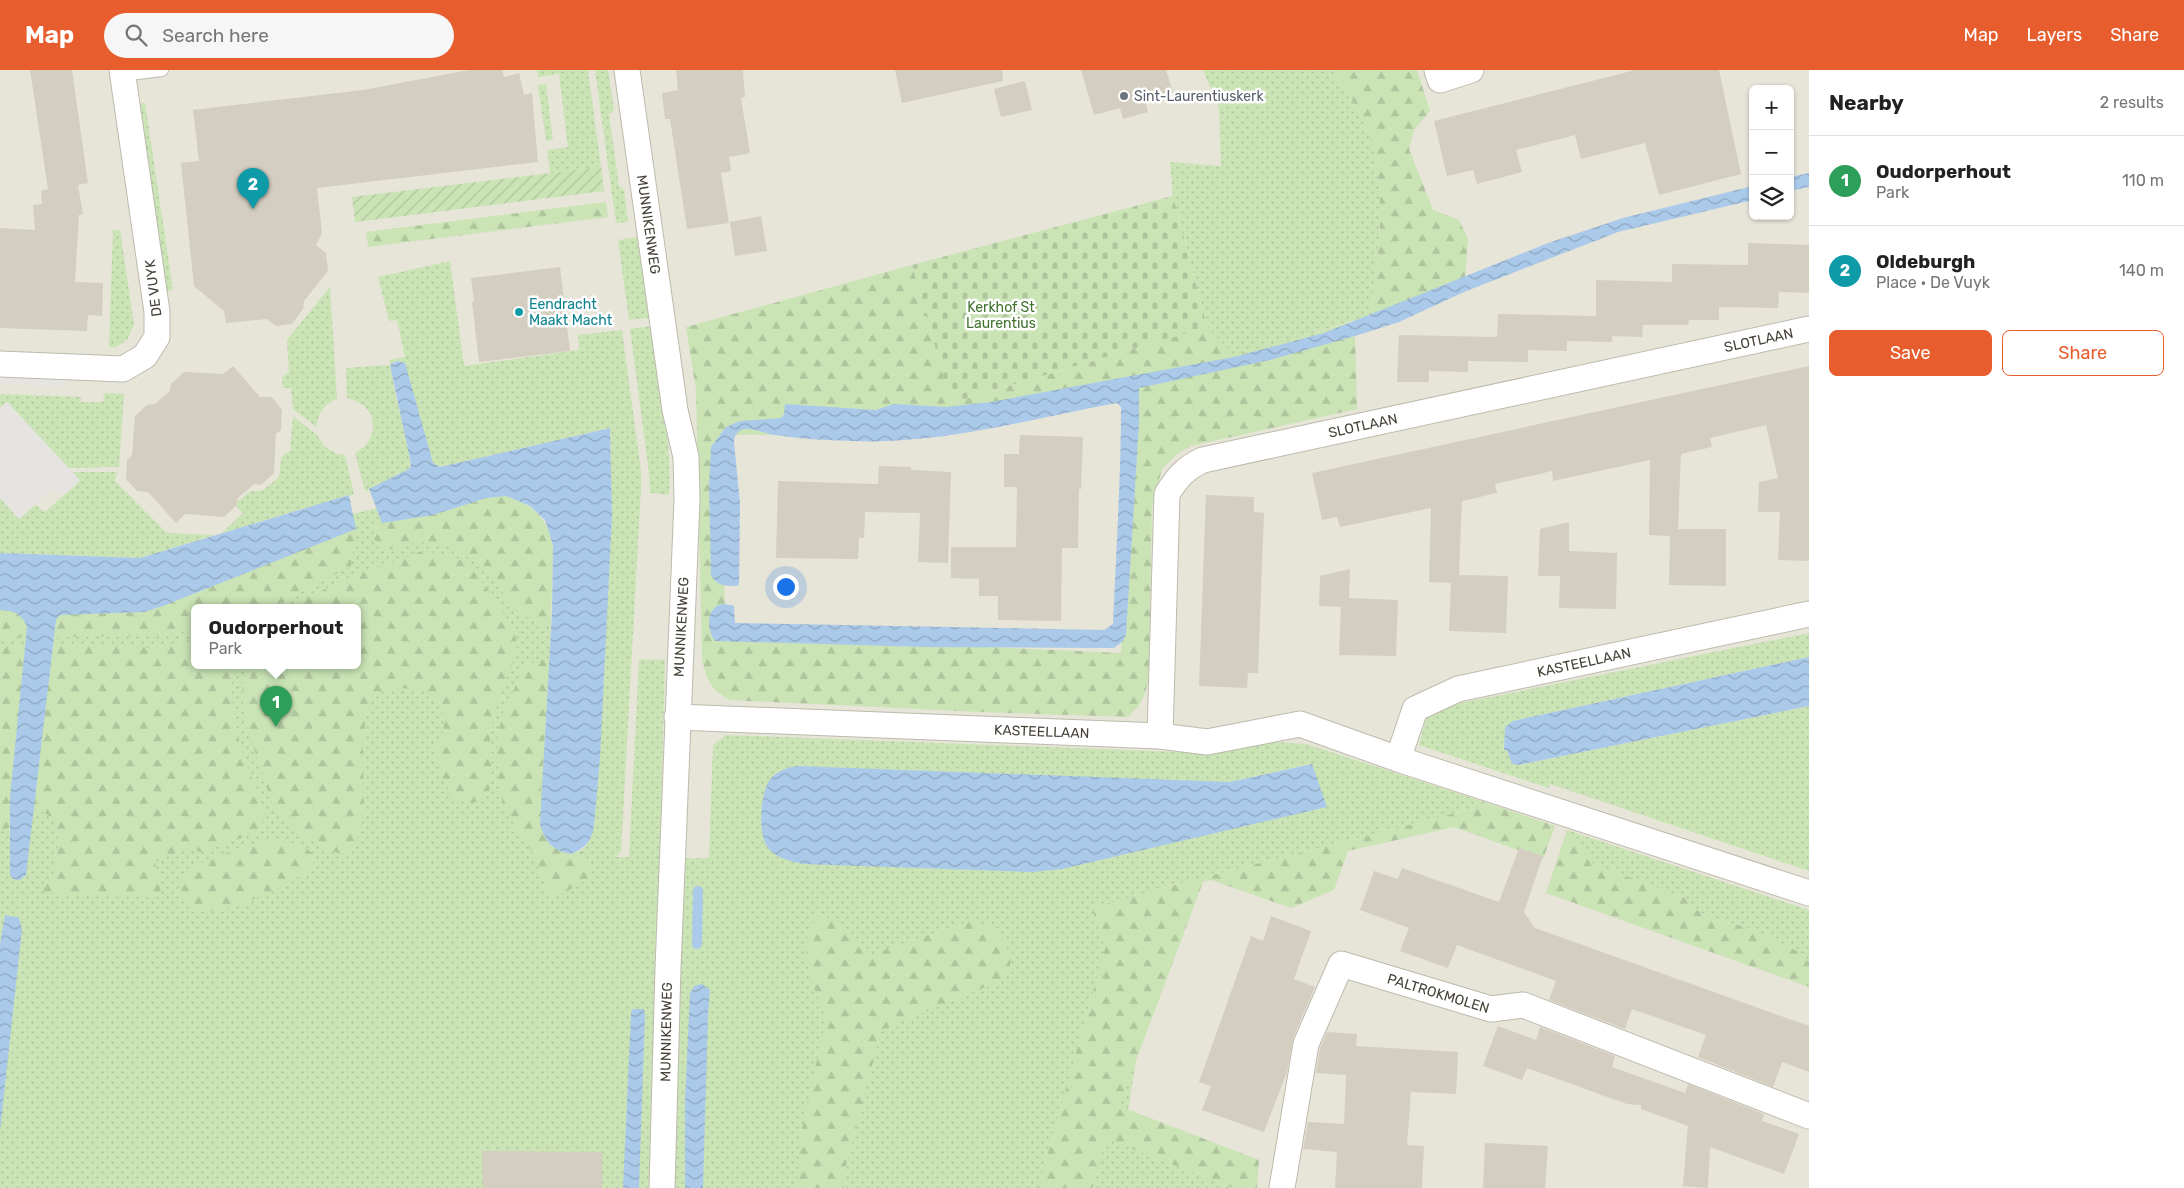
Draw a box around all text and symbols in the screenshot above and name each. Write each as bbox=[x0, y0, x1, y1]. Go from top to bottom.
search box bbox=[104, 13, 454, 58]
text: Map bbox=[25, 21, 74, 49]
icon: search bbox=[122, 21, 150, 49]
text: Search here bbox=[162, 24, 269, 47]
text: Map bbox=[1964, 24, 1999, 46]
text: Layers bbox=[2027, 24, 2082, 46]
text: Share bbox=[2110, 24, 2159, 46]
map controls bbox=[1749, 85, 1794, 220]
button: + bbox=[1749, 85, 1794, 130]
place label: Sint-Laurentiuskerk bbox=[1134, 88, 1264, 105]
marker: Sint-Laurentiuskerk bbox=[1118, 90, 1130, 102]
text: Nearby bbox=[1829, 90, 1904, 115]
text: 2 results bbox=[2100, 93, 2164, 112]
button: − bbox=[1749, 130, 1794, 175]
text: Oudorperhout bbox=[1876, 160, 2011, 183]
pin: 2 bbox=[237, 168, 269, 209]
text: 1 bbox=[1841, 171, 1849, 190]
text: 110 m bbox=[2122, 171, 2164, 190]
street label: MUNNIKENWEG bbox=[633, 174, 664, 275]
button: layers bbox=[1749, 175, 1794, 220]
text: Park bbox=[1876, 183, 1909, 202]
text: Oldeburgh bbox=[1876, 250, 1975, 273]
street label: DE VUYK bbox=[141, 258, 165, 318]
text: 2 bbox=[1840, 261, 1850, 280]
text: 140 m bbox=[2119, 261, 2164, 280]
text: Place · De Vuyk bbox=[1876, 273, 1990, 292]
place label: Eendracht Maakt Macht bbox=[529, 296, 613, 329]
park label: Kerkhof St Laurentius bbox=[966, 299, 1036, 332]
marker: Eendracht Maakt Macht bbox=[513, 306, 525, 318]
street label: SLOTLAAN bbox=[1723, 325, 1795, 356]
button: Save bbox=[1829, 330, 1992, 376]
button: Share bbox=[2002, 330, 2164, 376]
street label: SLOTLAAN bbox=[1327, 410, 1399, 442]
your location bbox=[773, 574, 799, 600]
street label: MUNNIKENWEG bbox=[670, 577, 693, 677]
popup bbox=[191, 604, 361, 669]
text: Oudorperhout bbox=[209, 616, 343, 639]
text: Park bbox=[209, 639, 242, 658]
street label: KASTEELLAAN bbox=[1535, 644, 1633, 681]
pin: 1 bbox=[260, 686, 292, 727]
street label: KASTEELLAAN bbox=[994, 721, 1090, 742]
street label: PALTROKMOLEN bbox=[1385, 970, 1491, 1017]
street label: MUNNIKENWEG bbox=[657, 982, 676, 1082]

